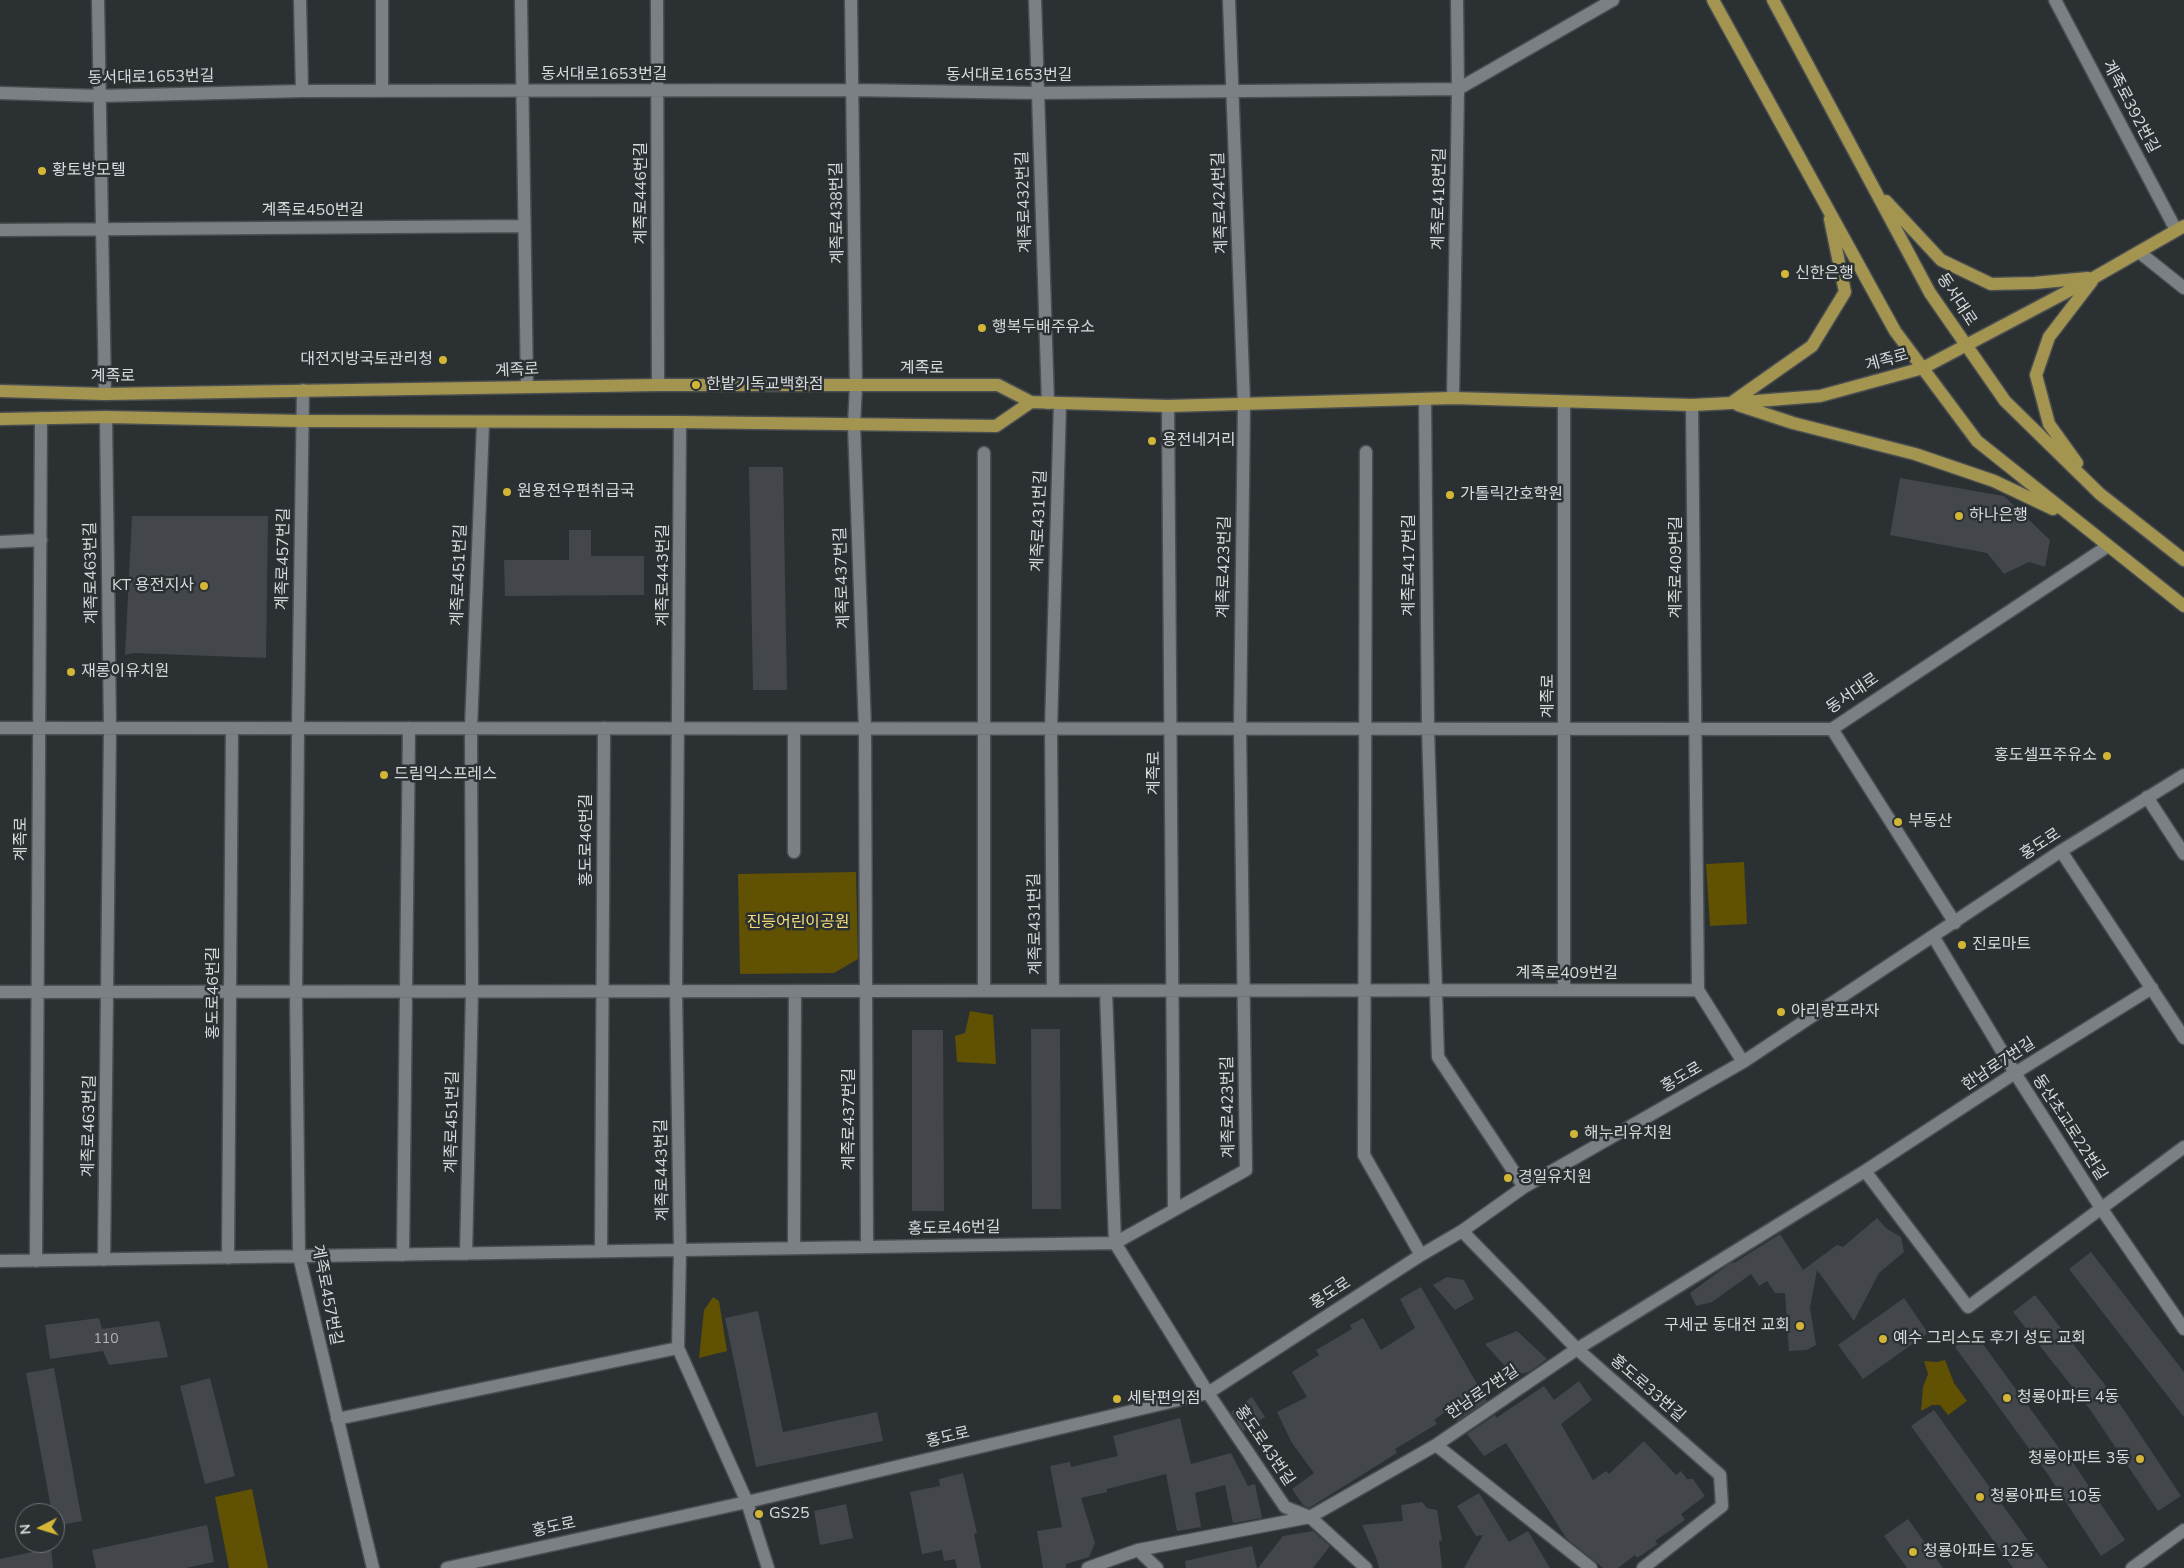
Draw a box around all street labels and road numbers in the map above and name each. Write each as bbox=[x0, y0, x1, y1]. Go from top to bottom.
street label: 계족로392번길 bbox=[2097, 57, 2163, 157]
street label: 동서대로1653번길 bbox=[541, 65, 667, 85]
street label: 동서대로1653번길 bbox=[946, 66, 1072, 86]
street label: 동서대로1653번길 bbox=[87, 67, 215, 89]
street label: 계족로446번길 bbox=[632, 142, 652, 244]
street label: 계족로418번길 bbox=[1430, 148, 1450, 250]
street label: 계족로432번길 bbox=[1014, 150, 1036, 254]
street label: 계족로424번길 bbox=[1210, 151, 1232, 255]
street label: 계족로438번길 bbox=[828, 162, 848, 264]
street label: 계족로450번길 bbox=[262, 201, 364, 221]
street label: 동서대로 bbox=[1932, 270, 1980, 330]
street label: 계족로 bbox=[1863, 346, 1911, 376]
street label: 계족로 bbox=[900, 359, 944, 379]
street label: 계족로 bbox=[494, 360, 540, 382]
street label: 계족로 bbox=[91, 367, 135, 387]
street label: 계족로431번길 bbox=[1029, 469, 1051, 573]
street label: 계족로457번길 bbox=[274, 508, 294, 610]
street label: 계족로417번길 bbox=[1400, 514, 1420, 616]
street label: 계족로423번길 bbox=[1215, 516, 1235, 618]
street label: 계족로409번길 bbox=[1667, 516, 1687, 618]
street label: 계족로463번길 bbox=[82, 522, 102, 624]
street label: 계족로451번길 bbox=[449, 523, 471, 627]
street label: 계족로443번길 bbox=[654, 524, 674, 626]
street label: 계족로437번길 bbox=[832, 526, 854, 630]
street label: 동서대로 bbox=[1823, 670, 1883, 718]
street label: 계족로 bbox=[1539, 674, 1559, 718]
street label: 계족로 bbox=[1145, 751, 1165, 795]
street label: 홍도로46번길 bbox=[577, 794, 597, 886]
street label: 계족로 bbox=[12, 817, 32, 861]
street label: 홍도로 bbox=[2017, 825, 2065, 865]
street label: 계족로431번길 bbox=[1026, 873, 1046, 975]
street label: 홍도로46번길 bbox=[204, 947, 224, 1039]
street label: 계족로409번길 bbox=[1516, 964, 1618, 984]
street label: 한남로7번길 bbox=[1959, 1034, 2039, 1096]
street label: 계족로423번길 bbox=[1219, 1056, 1239, 1158]
street label: 홍도로 bbox=[1658, 1059, 1706, 1097]
street label: 계족로437번길 bbox=[840, 1068, 860, 1170]
street label: 계족로451번길 bbox=[443, 1071, 463, 1173]
street label: 동산초교로22번길 bbox=[2028, 1072, 2110, 1184]
street label: 계족로463번길 bbox=[80, 1075, 100, 1177]
street label: 계족로443번길 bbox=[653, 1119, 673, 1221]
street label: 홍도로46번길 bbox=[907, 1219, 1001, 1239]
street label: 계족로457번길 bbox=[307, 1243, 345, 1347]
street label: 홍도로 bbox=[1307, 1274, 1355, 1314]
street label: 홍도로33번길 bbox=[1606, 1351, 1688, 1427]
street label: 한남로7번길 bbox=[1443, 1362, 1523, 1424]
street label: 홍도로43번길 bbox=[1230, 1402, 1298, 1490]
street label: 홍도로 bbox=[924, 1424, 972, 1452]
street label: 홍도로 bbox=[530, 1514, 578, 1542]

